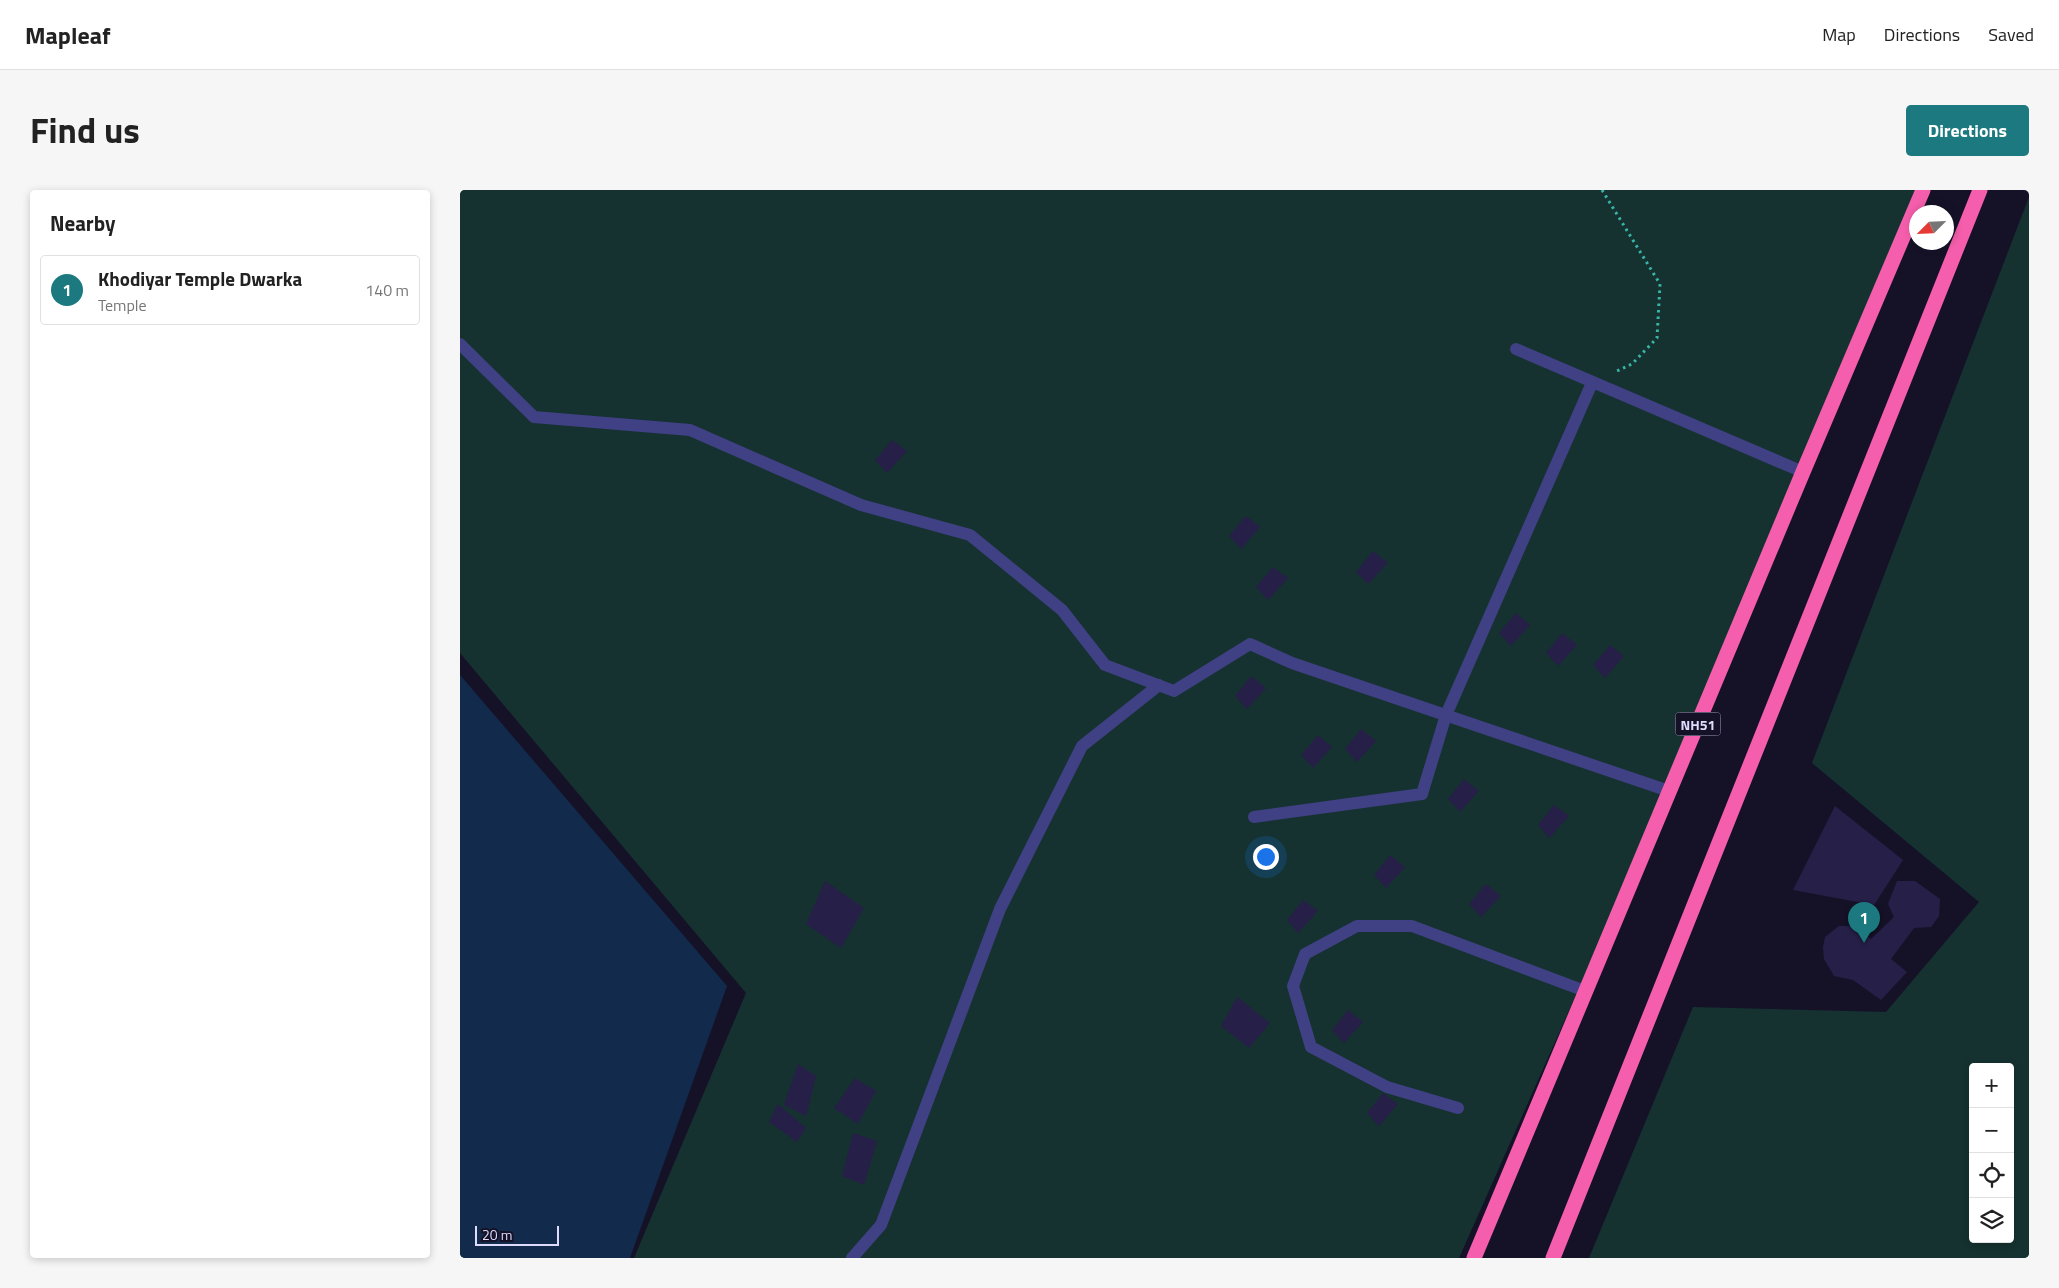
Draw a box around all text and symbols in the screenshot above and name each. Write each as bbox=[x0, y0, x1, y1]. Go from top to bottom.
text: Mapleaf bbox=[25, 17, 110, 53]
text: Map bbox=[1822, 21, 1856, 48]
text: Directions bbox=[1884, 21, 1960, 48]
text: Saved bbox=[1988, 21, 2034, 48]
text: Find us bbox=[30, 103, 140, 157]
button: Directions bbox=[1906, 105, 2029, 156]
north arrow bbox=[1909, 205, 1954, 250]
text: Nearby bbox=[50, 207, 115, 239]
text: Khodiyar Temple Dwarka bbox=[98, 264, 302, 293]
text: 1 bbox=[63, 278, 71, 302]
text: 140 m bbox=[365, 278, 409, 302]
text: Temple bbox=[98, 293, 147, 317]
road number: NH51 bbox=[1676, 712, 1720, 736]
your location bbox=[1253, 844, 1279, 870]
pin: 1 bbox=[1848, 902, 1880, 943]
map controls bbox=[1969, 1063, 2014, 1243]
button: + bbox=[1969, 1063, 2014, 1108]
button: − bbox=[1969, 1108, 2014, 1153]
button: locate bbox=[1969, 1153, 2014, 1198]
button: layers bbox=[1969, 1198, 2014, 1243]
scale bar bbox=[475, 1223, 559, 1246]
text: 20 m bbox=[482, 1224, 512, 1245]

